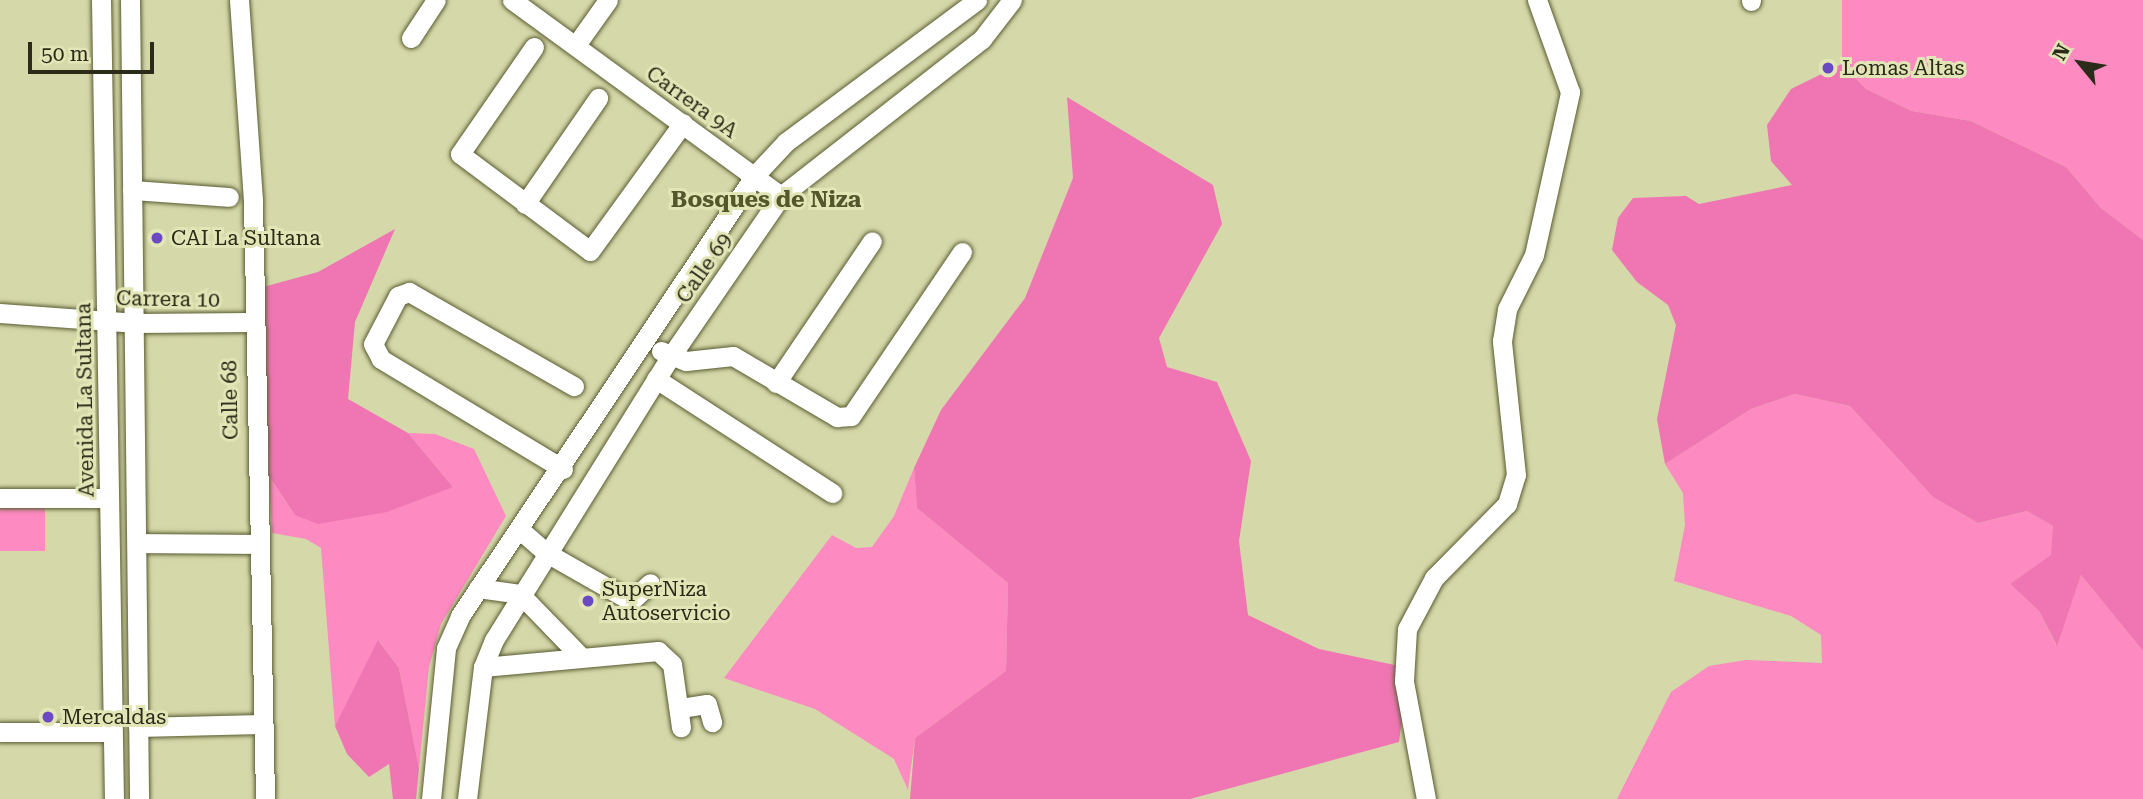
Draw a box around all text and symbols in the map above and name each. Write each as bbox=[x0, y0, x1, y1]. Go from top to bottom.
scale bar bbox=[32, 28, 158, 72]
north arrow bbox=[2045, 28, 2115, 98]
text: N bbox=[2048, 40, 2075, 64]
text: 50 m bbox=[41, 42, 89, 66]
place label: Lomas Altas bbox=[1842, 55, 1964, 81]
street label: Carrera 9A bbox=[641, 60, 743, 144]
marker: Lomas Altas bbox=[1820, 60, 1836, 76]
district label: Bosques de Niza bbox=[671, 186, 861, 214]
place label: CAI La Sultana bbox=[171, 225, 321, 251]
street label: Calle 69 bbox=[671, 228, 737, 308]
marker: CAI La Sultana bbox=[149, 230, 165, 246]
street label: Carrera 10 bbox=[116, 285, 220, 313]
street label: Avenida La Sultana bbox=[71, 303, 99, 497]
street label: Calle 68 bbox=[217, 360, 243, 440]
place label: SuperNiza Autoservicio bbox=[602, 576, 731, 626]
marker: SuperNiza Autoservicio bbox=[580, 593, 596, 609]
place label: Mercaldas bbox=[62, 704, 166, 730]
marker: Mercaldas bbox=[40, 709, 56, 725]

